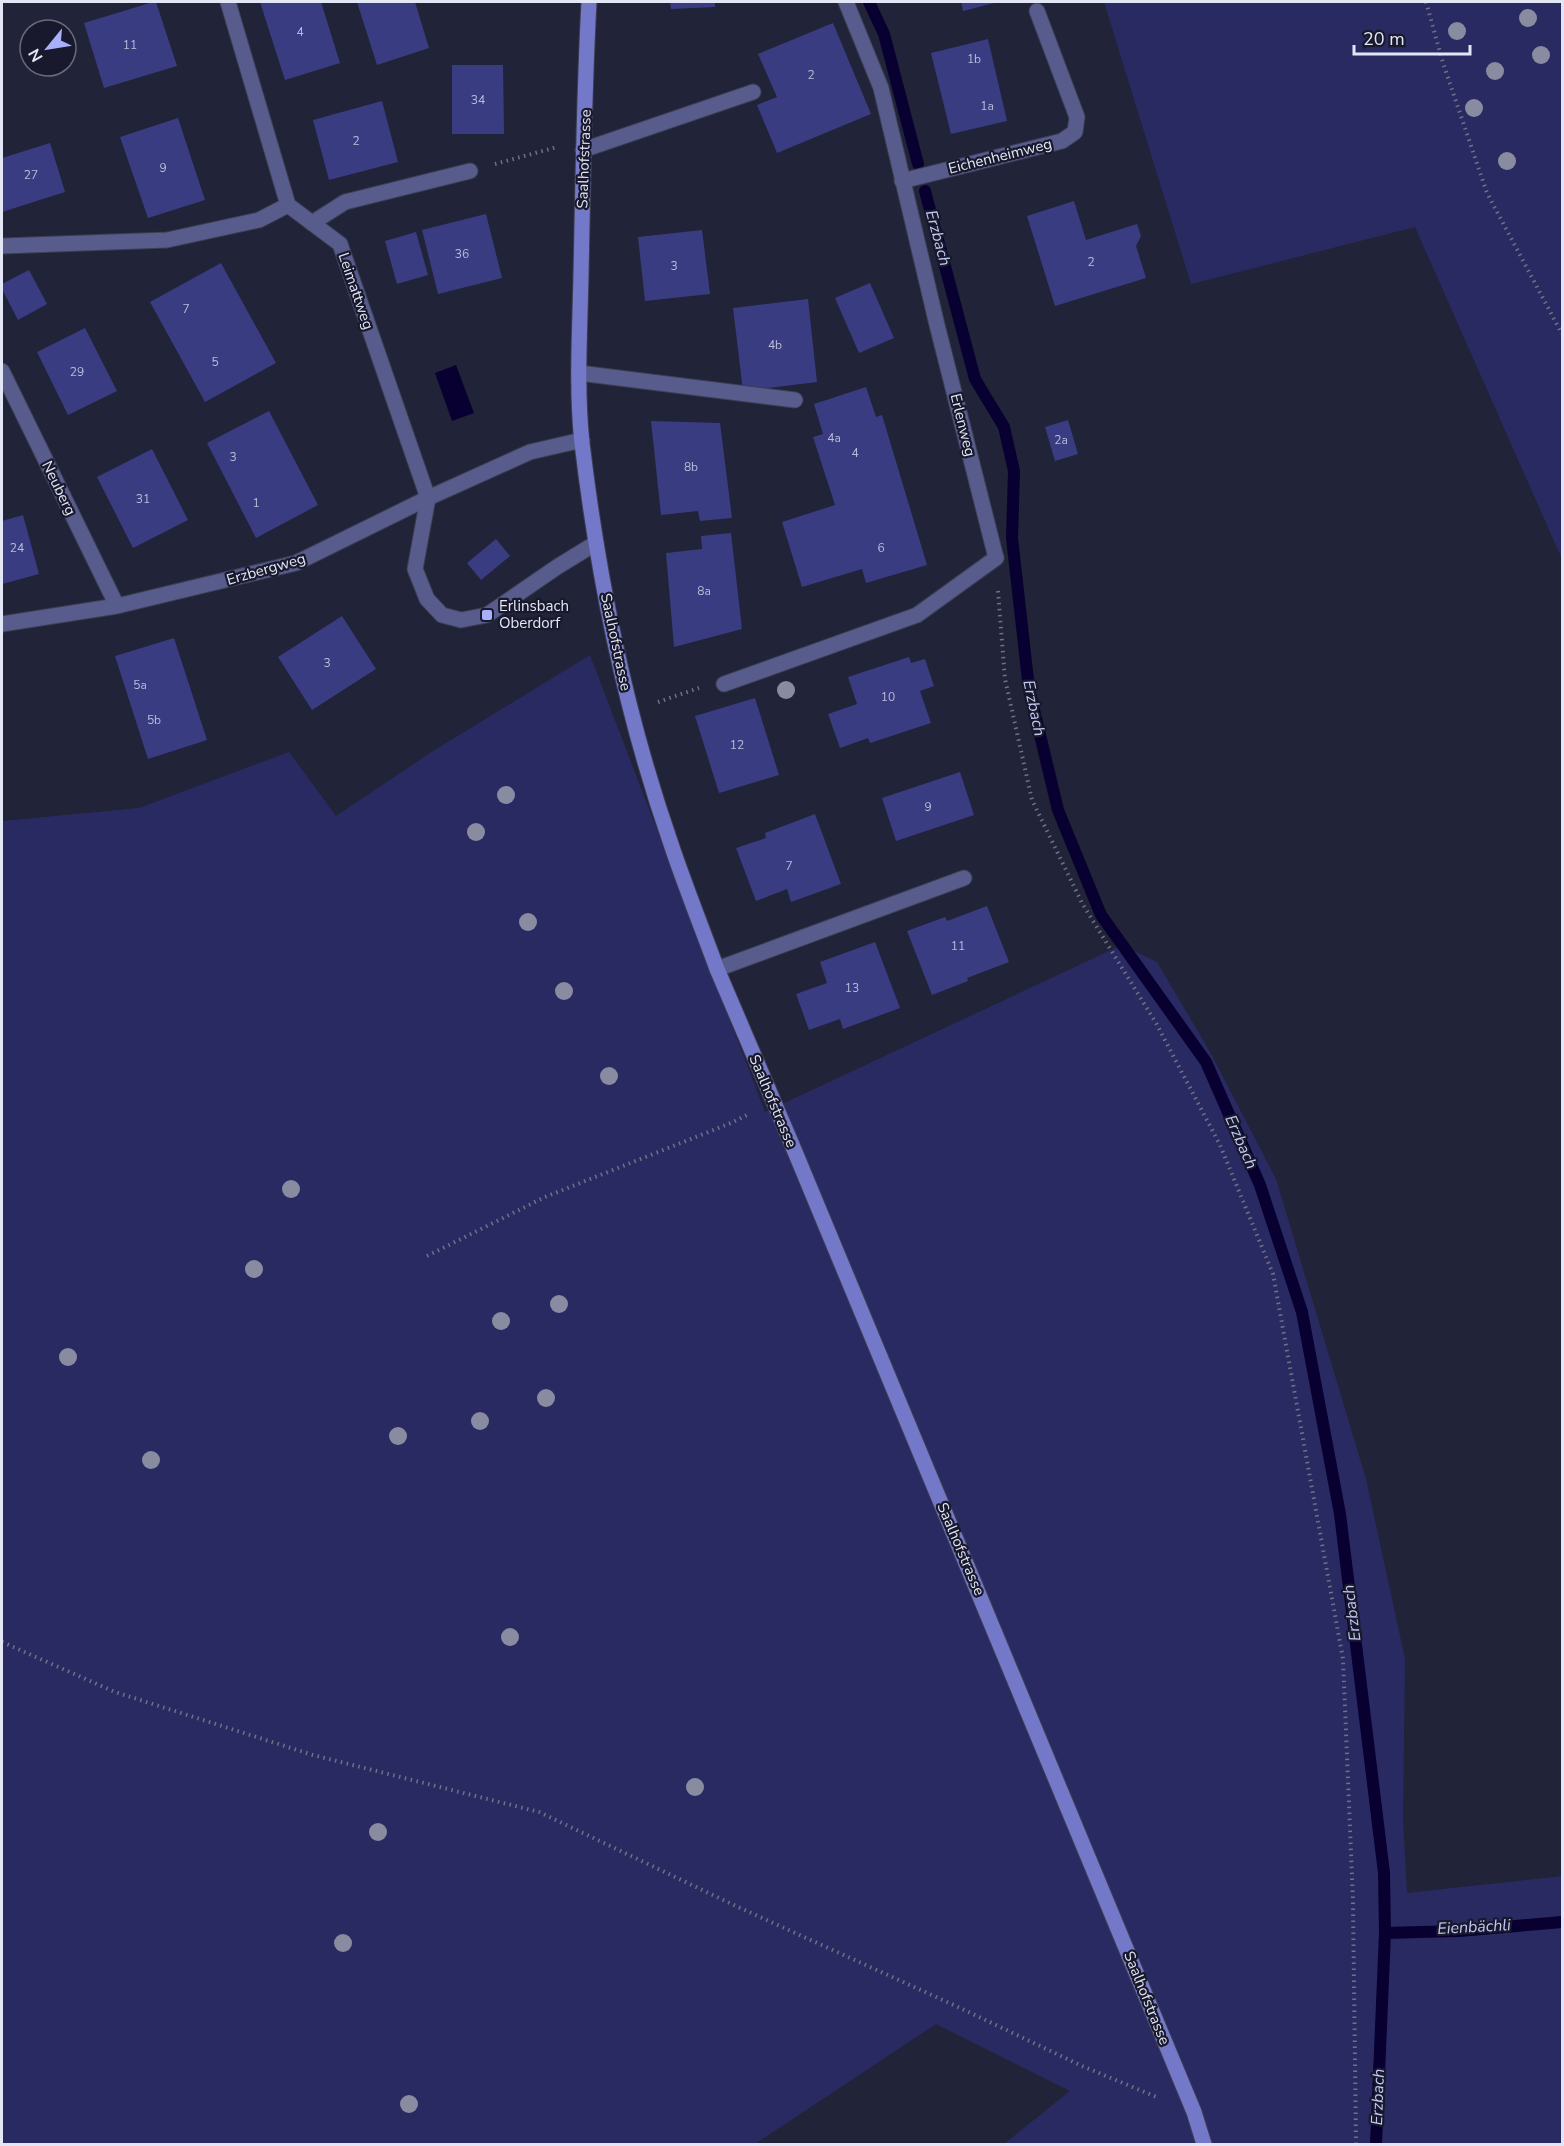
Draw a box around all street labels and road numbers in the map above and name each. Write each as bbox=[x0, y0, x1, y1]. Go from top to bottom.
street label: Saalhofstrasse bbox=[572, 109, 596, 209]
street label: Eichenheimweg bbox=[946, 133, 1054, 179]
street label: Leimattweg bbox=[334, 250, 378, 332]
street label: Erlenweg bbox=[946, 391, 980, 459]
street label: Neuberg bbox=[37, 457, 81, 519]
street label: Erzbergweg bbox=[224, 548, 308, 590]
street label: Saalhofstrasse bbox=[596, 591, 636, 693]
street label: Saalhofstrasse bbox=[744, 1051, 802, 1151]
street label: Saalhofstrasse bbox=[932, 1499, 990, 1599]
street label: Saalhofstrasse bbox=[1119, 1948, 1175, 2048]

